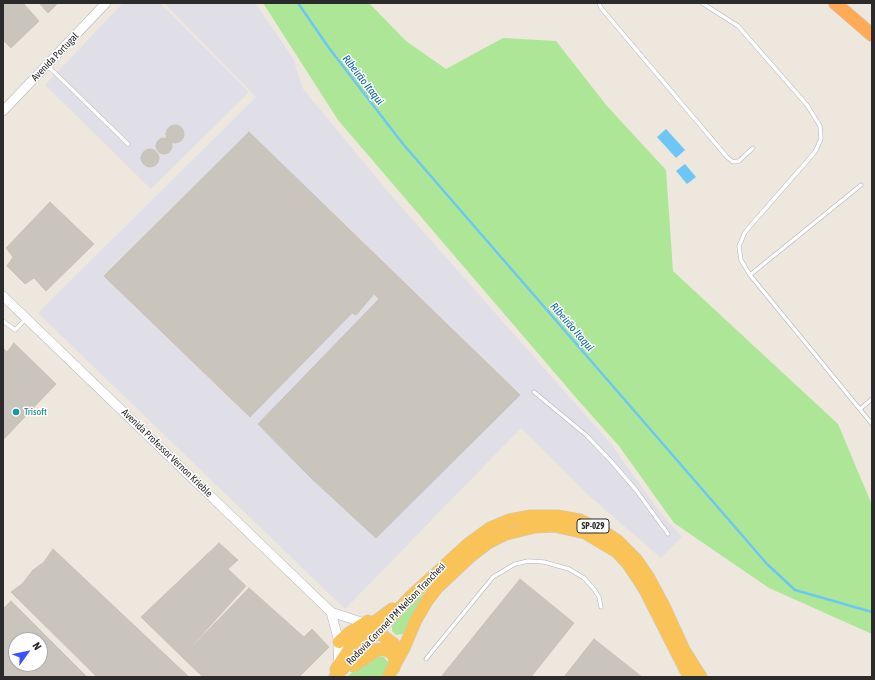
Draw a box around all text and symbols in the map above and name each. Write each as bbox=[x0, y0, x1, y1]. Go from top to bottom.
street label: Avenida Portugal bbox=[29, 30, 81, 84]
water label: Ribeirão Itaqui bbox=[339, 52, 387, 108]
water label: Ribeirão Itaqui bbox=[547, 300, 597, 354]
place label: Trisoft bbox=[24, 406, 47, 418]
street label: Avenida Professor Vernon Krieble bbox=[119, 406, 215, 500]
marker: Trisoft bbox=[11, 407, 21, 417]
road number: SP-029 bbox=[577, 519, 609, 533]
street label: Rodovia Coronel PM Nelson Tranchesi bbox=[344, 560, 448, 668]
north arrow bbox=[8, 632, 48, 672]
text: N bbox=[30, 640, 44, 652]

